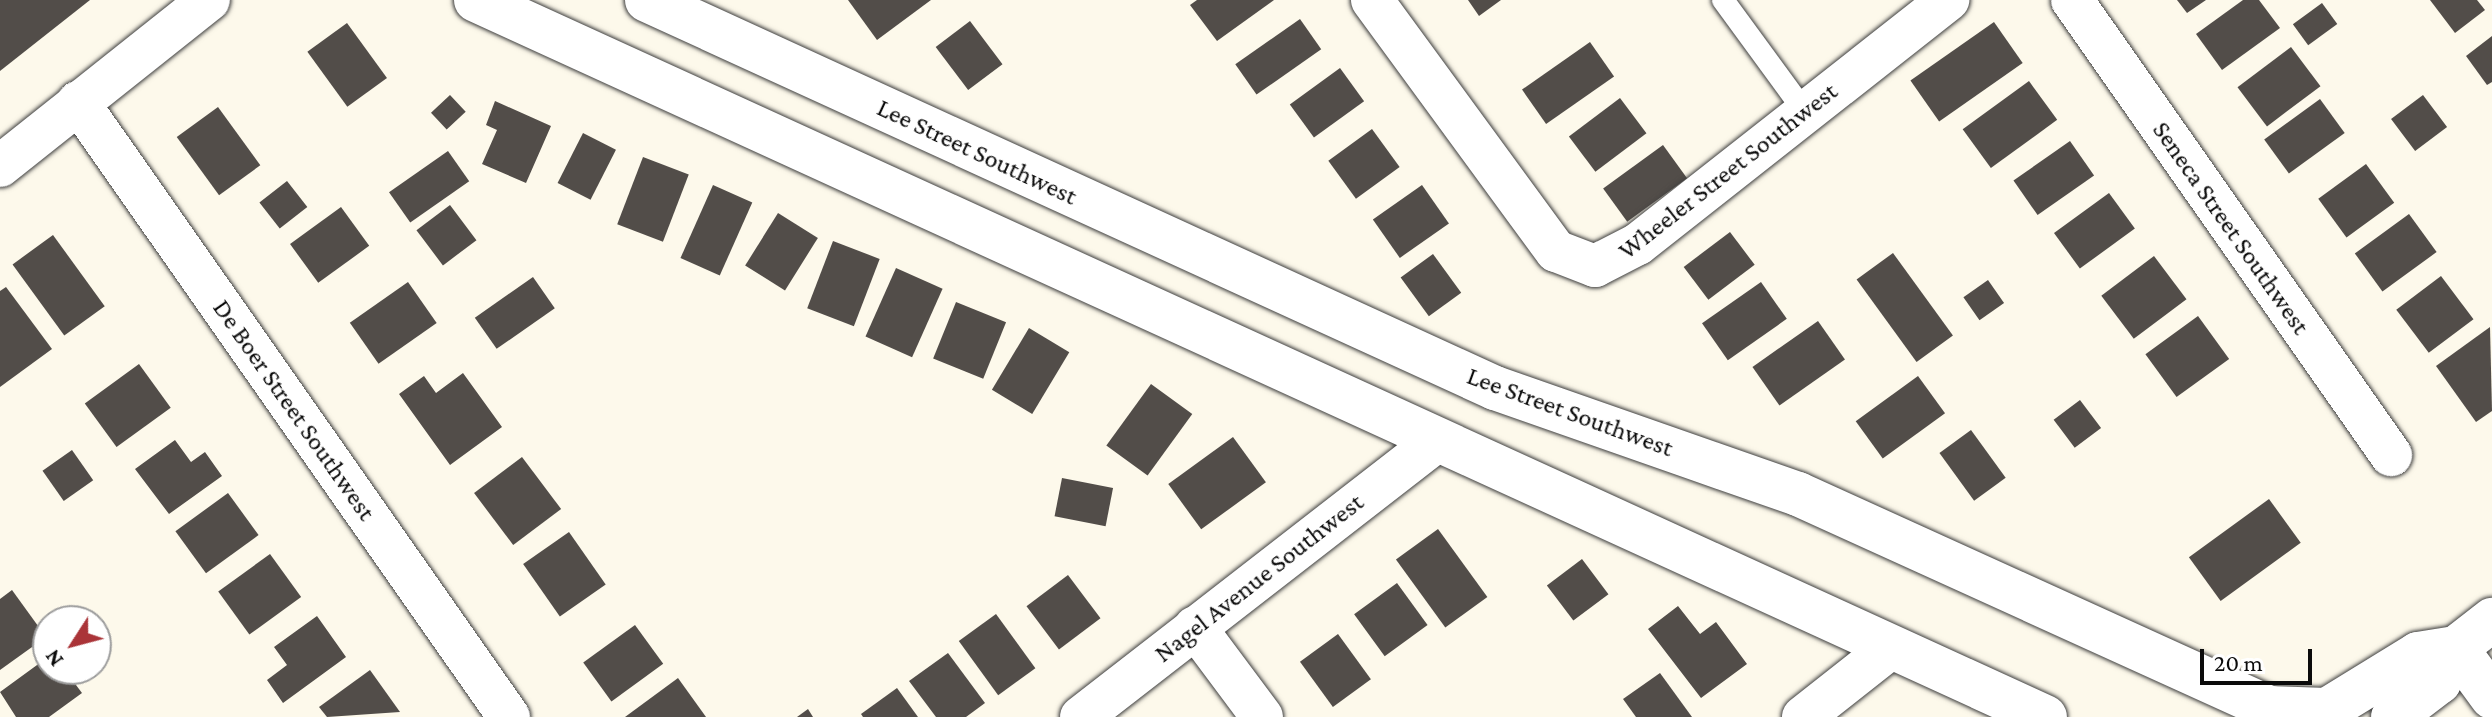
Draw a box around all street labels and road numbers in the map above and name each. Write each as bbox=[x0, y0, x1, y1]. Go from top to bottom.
street label: Wheeler Street Southwest bbox=[1612, 76, 1844, 266]
street label: Lee Street Southwest bbox=[872, 92, 1082, 212]
street label: Seneca Street Southwest bbox=[2146, 115, 2316, 341]
street label: De Boer Street Southwest bbox=[206, 294, 382, 526]
street label: Lee Street Southwest bbox=[1463, 360, 1677, 464]
street label: Nagel Avenue Southwest bbox=[1148, 487, 1370, 669]

